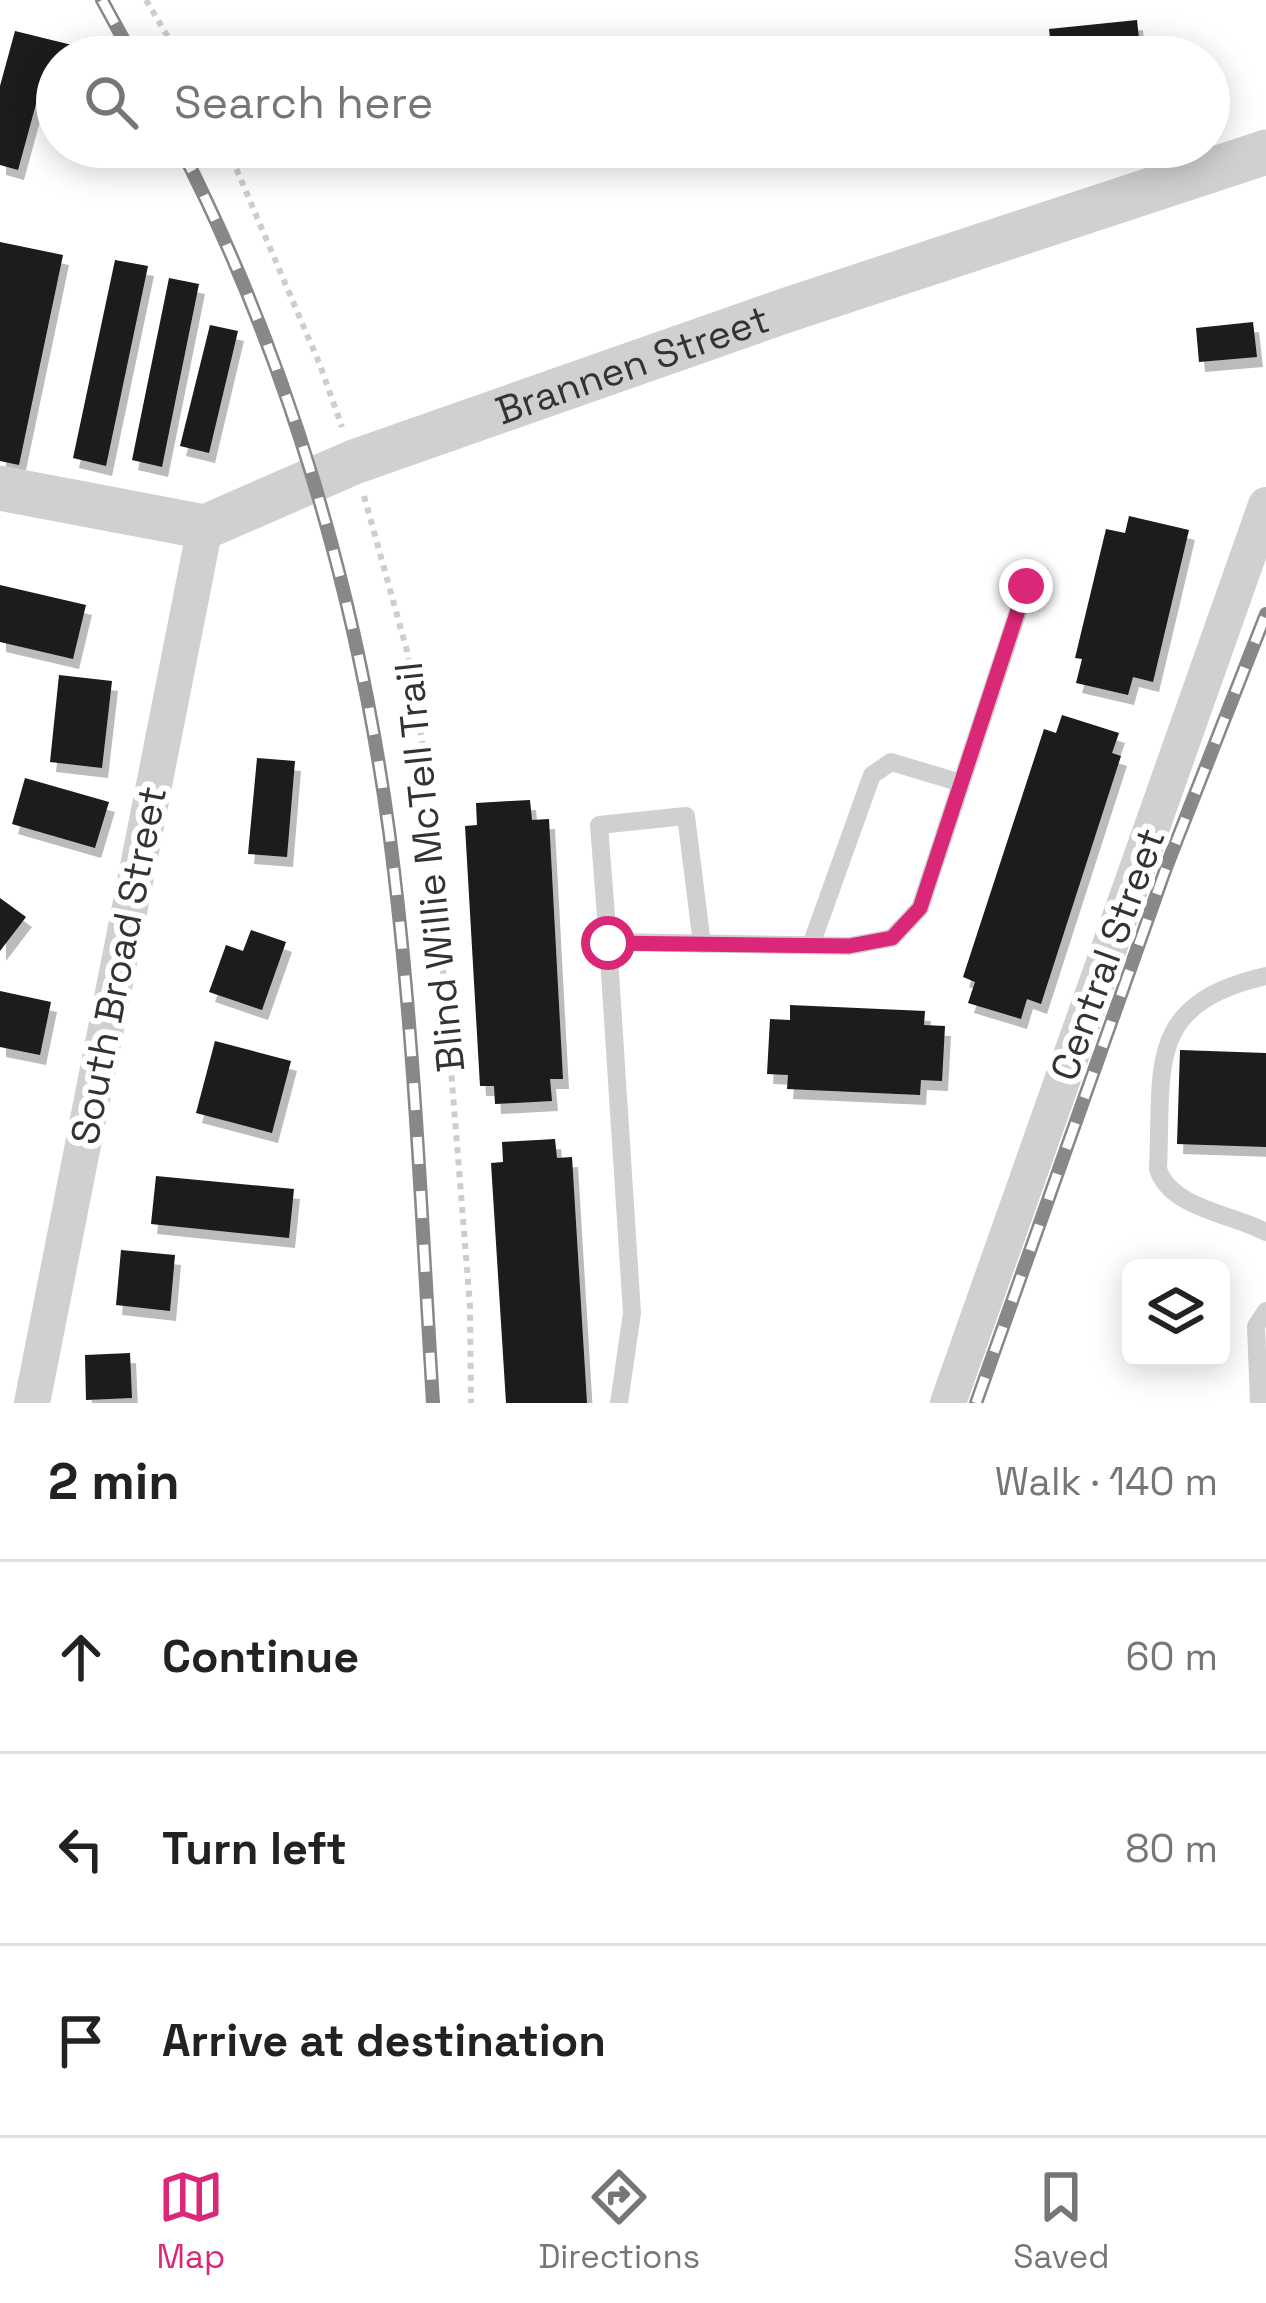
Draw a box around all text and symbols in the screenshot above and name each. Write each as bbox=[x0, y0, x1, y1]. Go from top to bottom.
search box bbox=[36, 36, 1230, 168]
icon: search bbox=[78, 69, 144, 135]
text: Search here bbox=[174, 74, 433, 131]
street label: Brannen Street bbox=[489, 294, 776, 435]
route end bbox=[999, 559, 1053, 613]
street label: Blind Willie McTell Trail bbox=[384, 660, 475, 1074]
street label: South Broad Street bbox=[60, 782, 177, 1148]
street label: Central Street bbox=[1039, 821, 1176, 1087]
route start bbox=[581, 916, 635, 970]
map controls bbox=[1122, 1259, 1230, 1367]
button: layers bbox=[1122, 1259, 1230, 1367]
text: 2 min bbox=[48, 1449, 180, 1514]
text: Walk · 140 m bbox=[995, 1457, 1218, 1506]
icon: ahead bbox=[48, 1624, 114, 1690]
text: Continue bbox=[162, 1628, 359, 1685]
text: 60 m bbox=[1126, 1632, 1218, 1681]
icon: left bbox=[48, 1816, 114, 1882]
text: Turn left bbox=[162, 1820, 347, 1877]
text: 80 m bbox=[1125, 1824, 1218, 1873]
icon: arrive bbox=[48, 2008, 114, 2074]
text: Arrive at destination bbox=[162, 2012, 606, 2069]
tab: Map bbox=[157, 2164, 225, 2278]
tab: Directions bbox=[538, 2164, 700, 2278]
tab: Saved bbox=[1013, 2164, 1109, 2278]

